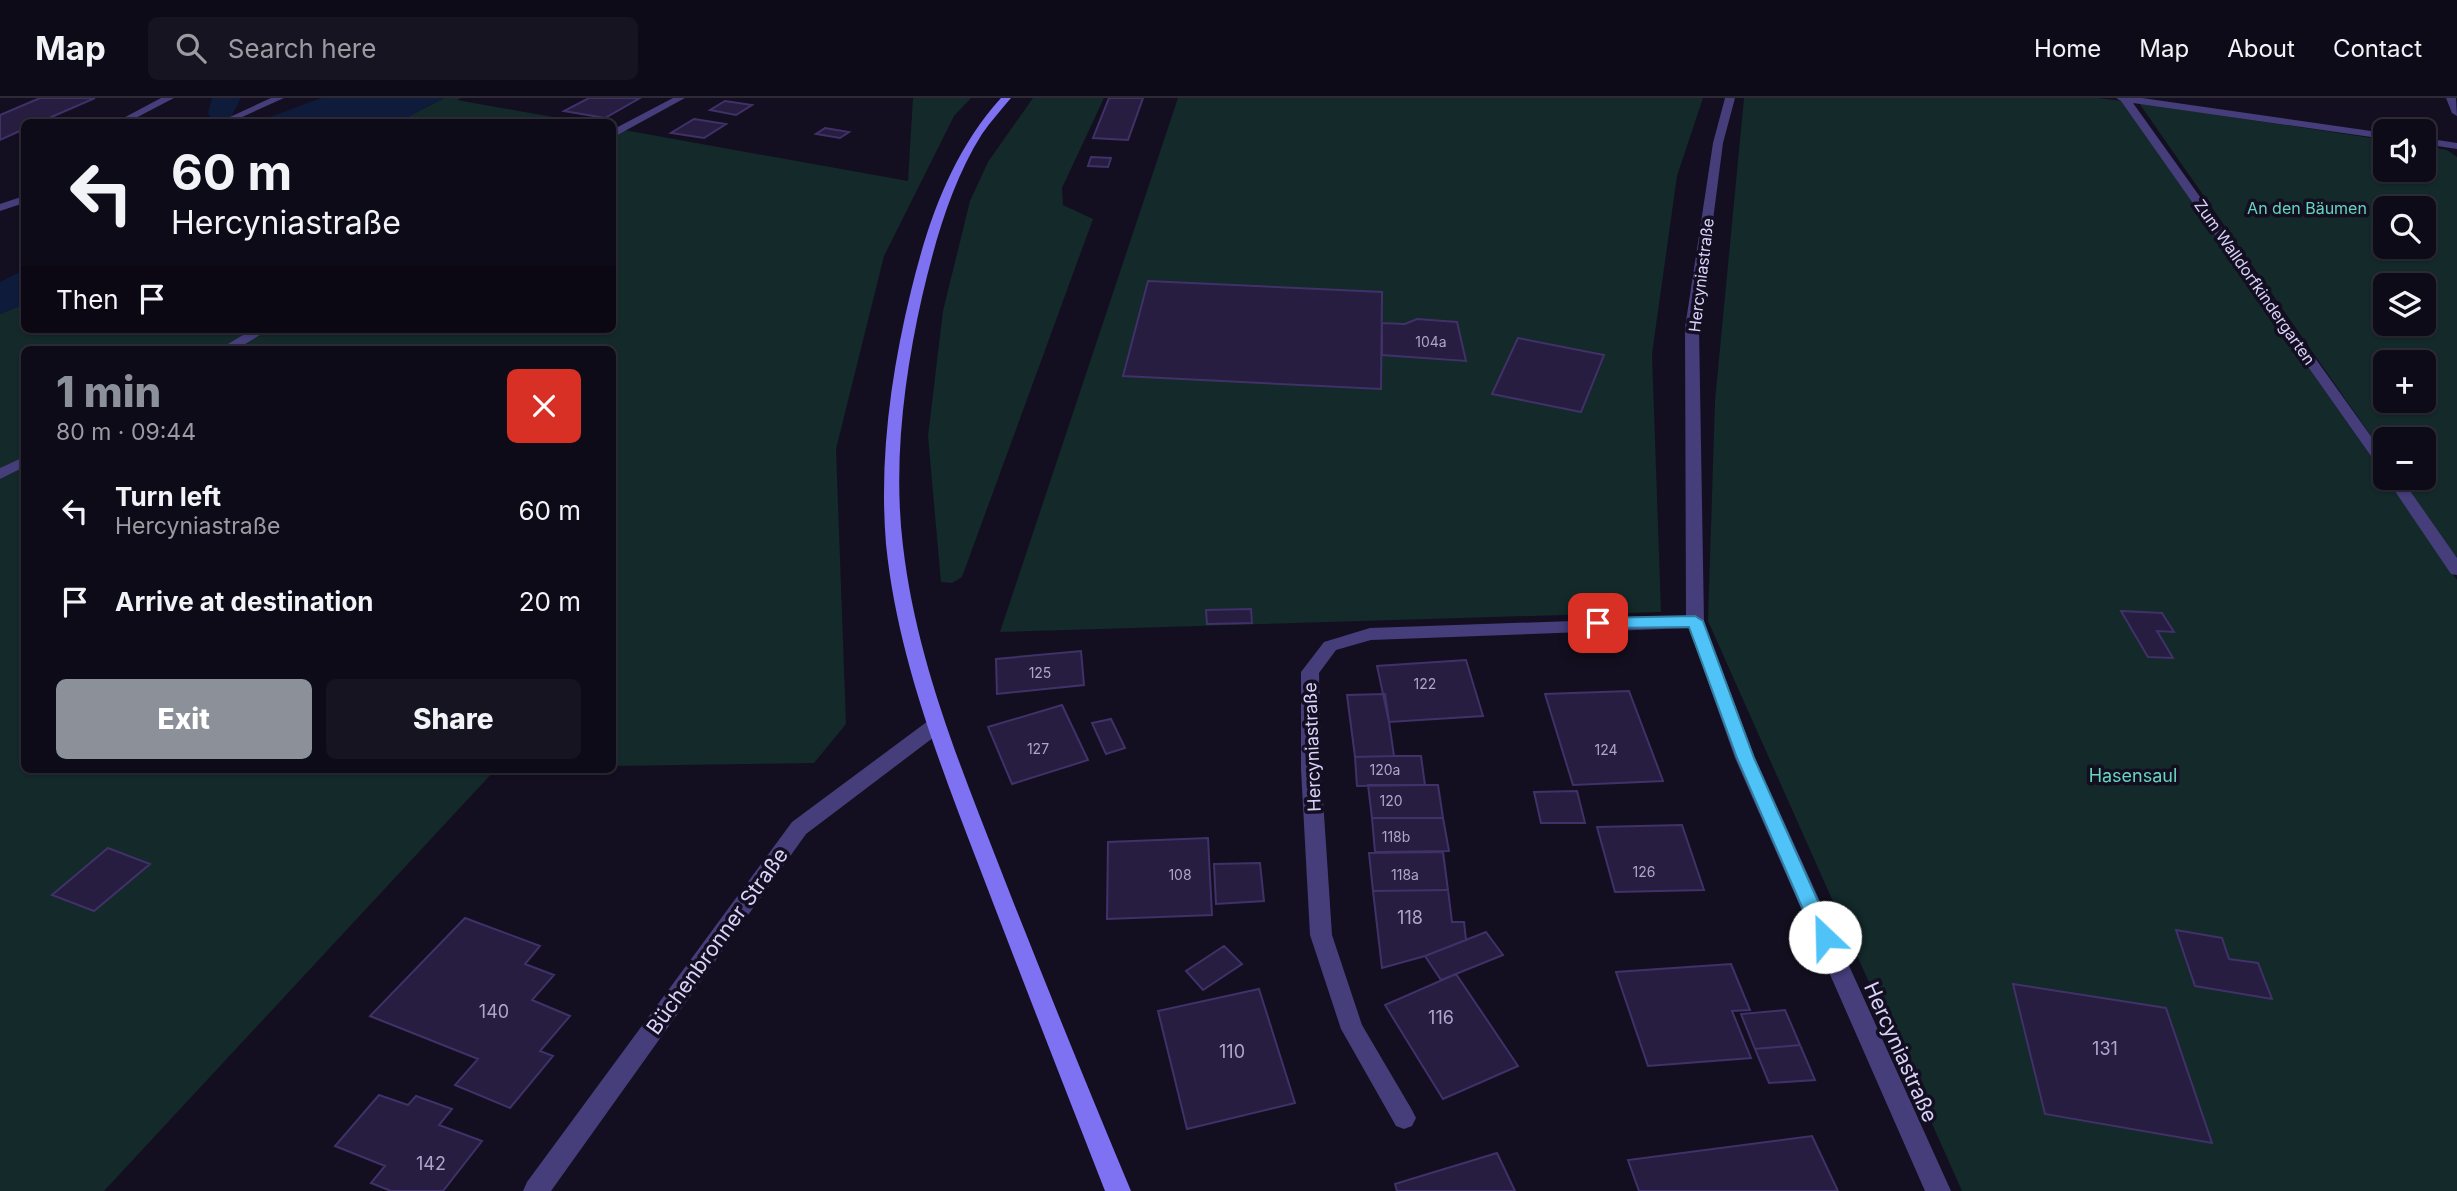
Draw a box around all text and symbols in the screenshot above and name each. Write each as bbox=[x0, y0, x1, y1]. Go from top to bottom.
search box bbox=[148, 17, 638, 80]
text: Map bbox=[35, 28, 106, 68]
icon: search bbox=[172, 29, 210, 67]
text: Search here bbox=[228, 33, 376, 64]
text: Home bbox=[2034, 34, 2101, 63]
text: Map bbox=[2139, 34, 2189, 63]
text: About bbox=[2227, 34, 2295, 63]
text: Contact bbox=[2333, 34, 2422, 63]
map controls bbox=[2373, 119, 2436, 490]
button: sound bbox=[2373, 119, 2436, 182]
text: 60 m bbox=[171, 143, 292, 202]
icon: left bbox=[56, 147, 147, 238]
street label: Zum Walldorfkindergarten bbox=[2190, 195, 2320, 369]
button: search bbox=[2373, 196, 2436, 259]
park label: An den Bäumen bbox=[2247, 198, 2367, 218]
text: Hercyniastraße bbox=[171, 203, 401, 242]
street label: Hercyniastraße bbox=[1684, 217, 1718, 333]
button: layers bbox=[2373, 273, 2436, 336]
icon: arrive bbox=[133, 280, 171, 318]
text: Then bbox=[56, 284, 119, 315]
house number: 104a bbox=[1415, 333, 1447, 350]
button: + bbox=[2373, 350, 2436, 413]
text: 1 min bbox=[56, 366, 161, 417]
button: close bbox=[507, 369, 581, 443]
text: 80 m · 09:44 bbox=[56, 418, 196, 446]
button: − bbox=[2373, 427, 2436, 490]
text: Turn left bbox=[115, 481, 221, 512]
icon: left bbox=[56, 492, 94, 530]
text: 60 m bbox=[518, 495, 581, 526]
text: Hercyniastraße bbox=[115, 512, 280, 540]
icon: arrive bbox=[56, 583, 94, 621]
text: Arrive at destination bbox=[115, 586, 374, 617]
text: 20 m bbox=[519, 586, 581, 617]
pin bbox=[1568, 593, 1628, 653]
icon: arrive bbox=[1579, 604, 1617, 642]
house number: 125 bbox=[1029, 664, 1051, 681]
house number: 122 bbox=[1414, 675, 1436, 692]
button: Exit bbox=[56, 679, 312, 759]
button: Share bbox=[326, 679, 581, 759]
street label: Hercyniastraße bbox=[1299, 682, 1325, 812]
house number: 127 bbox=[1027, 740, 1049, 757]
house number: 124 bbox=[1594, 741, 1618, 758]
house number: 120a bbox=[1370, 761, 1400, 778]
park label: Hasensaul bbox=[2089, 765, 2177, 786]
house number: 120 bbox=[1379, 792, 1403, 809]
house number: 118b bbox=[1382, 828, 1410, 845]
street label: Büchenbronner Straße bbox=[641, 843, 793, 1039]
house number: 126 bbox=[1633, 863, 1655, 880]
house number: 108 bbox=[1168, 866, 1192, 883]
house number: 118a bbox=[1391, 866, 1419, 883]
position arrow bbox=[1788, 900, 1862, 974]
house number: 118 bbox=[1397, 907, 1423, 928]
street label: Hercyniastraße bbox=[1859, 978, 1943, 1126]
house number: 140 bbox=[479, 1001, 509, 1022]
house number: 116 bbox=[1428, 1007, 1454, 1028]
house number: 131 bbox=[2092, 1038, 2118, 1059]
house number: 110 bbox=[1219, 1041, 1245, 1062]
house number: 142 bbox=[416, 1153, 446, 1174]

